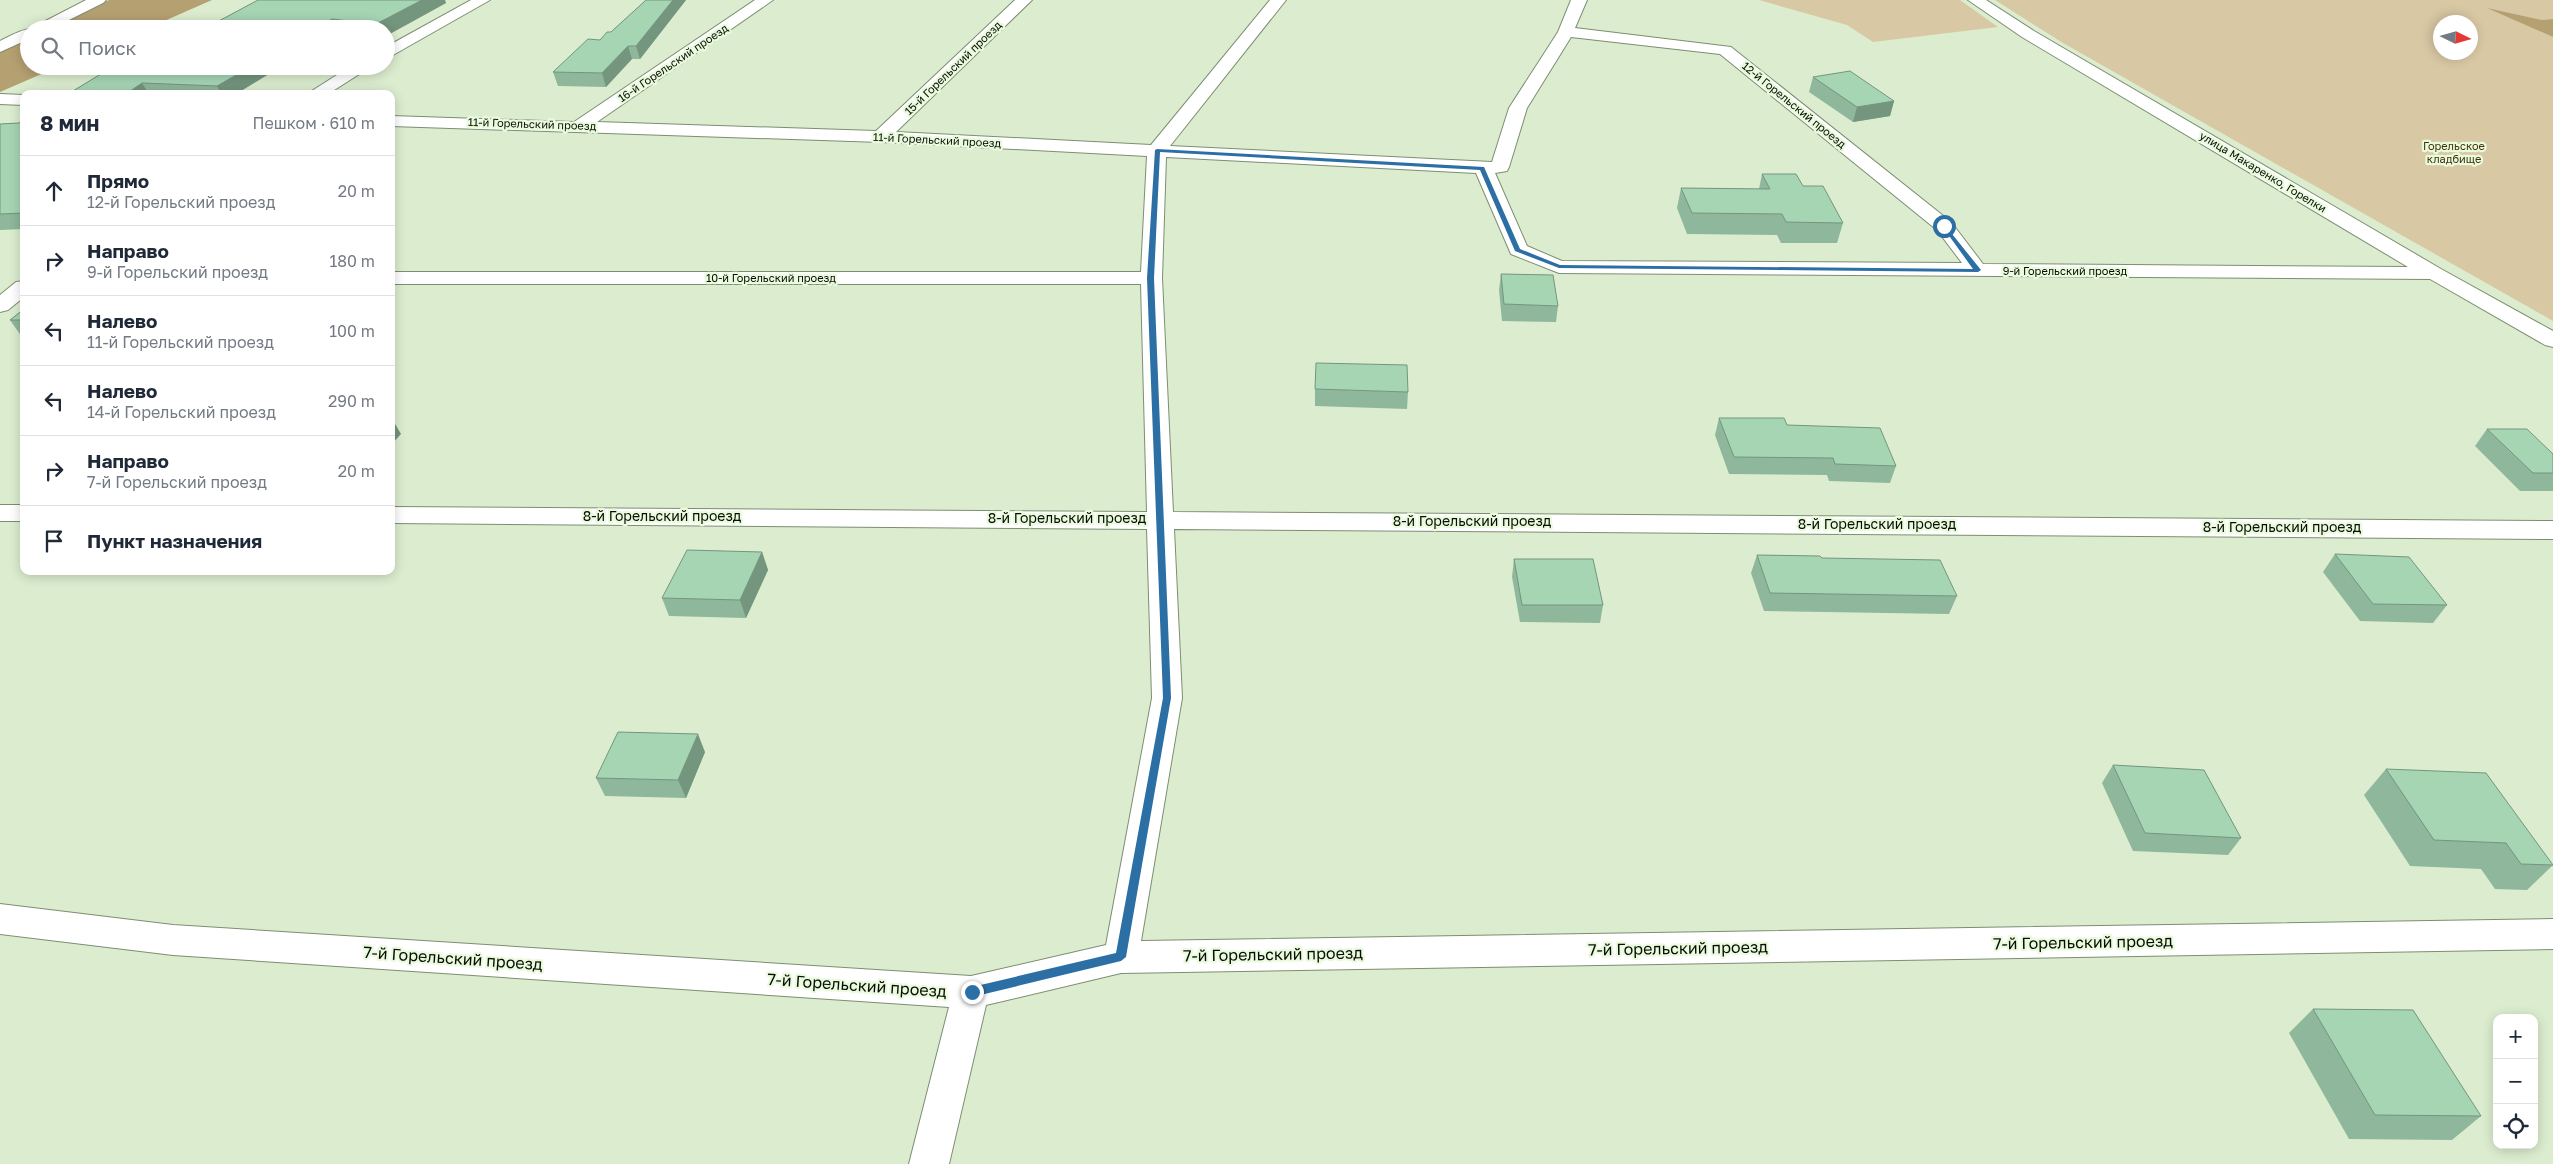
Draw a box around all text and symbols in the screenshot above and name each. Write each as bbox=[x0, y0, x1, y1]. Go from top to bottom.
north arrow bbox=[2433, 15, 2478, 60]
street label: 15-й Горельский проезд bbox=[902, 18, 1004, 117]
search box bbox=[20, 20, 395, 75]
street label: 16-й Горельский проезд bbox=[615, 21, 730, 104]
icon: search bbox=[38, 34, 66, 62]
text: Поиск bbox=[78, 36, 137, 59]
street label: 12-й Горельский проезд bbox=[1740, 59, 1849, 151]
text: 8 мин bbox=[40, 110, 99, 136]
text: Пешком · 610 m bbox=[252, 113, 375, 133]
street label: 11-й Горельский проезд bbox=[468, 115, 597, 132]
street label: улица Макаренко, Горелки bbox=[2198, 129, 2329, 215]
street label: 11-й Горельский проезд bbox=[873, 130, 1002, 149]
park label: Горельское кладбище bbox=[2423, 139, 2485, 165]
text: Прямо bbox=[87, 169, 149, 192]
icon: ahead bbox=[40, 177, 68, 205]
text: 20 m bbox=[338, 181, 375, 201]
text: 12-й Горельский проезд bbox=[87, 192, 275, 212]
route start bbox=[1933, 215, 1956, 238]
text: Направо bbox=[87, 239, 169, 262]
icon: right bbox=[40, 247, 68, 275]
text: 180 m bbox=[329, 251, 375, 271]
text: 9-й Горельский проезд bbox=[87, 262, 268, 282]
street label: 9-й Горельский проезд bbox=[2003, 264, 2128, 277]
street label: 10-й Горельский проезд bbox=[706, 271, 836, 284]
text: Налево bbox=[87, 309, 157, 332]
icon: left bbox=[40, 317, 68, 345]
text: 100 m bbox=[329, 321, 375, 341]
text: 11-й Горельский проезд bbox=[87, 332, 274, 352]
text: Налево bbox=[87, 379, 157, 402]
icon: left bbox=[40, 387, 68, 415]
text: 290 m bbox=[328, 391, 375, 411]
text: 14-й Горельский проезд bbox=[87, 402, 276, 422]
text: Направо bbox=[87, 449, 169, 472]
icon: right bbox=[40, 457, 68, 485]
text: 20 m bbox=[338, 461, 375, 481]
text: 7-й Горельский проезд bbox=[87, 472, 267, 492]
street label: 8-й Горельский проезд bbox=[583, 507, 742, 524]
street label: 8-й Горельский проезд bbox=[988, 509, 1147, 526]
street label: 8-й Горельский проезд bbox=[1393, 512, 1552, 529]
street label: 8-й Горельский проезд bbox=[1798, 515, 1957, 532]
street label: 8-й Горельский проезд bbox=[2203, 518, 2362, 535]
icon: arrive bbox=[40, 527, 68, 555]
text: Пункт назначения bbox=[87, 529, 262, 552]
street label: 7-й Горельский проезд bbox=[1993, 930, 2173, 954]
street label: 7-й Горельский проезд bbox=[1588, 936, 1768, 960]
street label: 7-й Горельский проезд bbox=[363, 942, 544, 974]
street label: 7-й Горельский проезд bbox=[1183, 942, 1363, 966]
street label: 7-й Горельский проезд bbox=[767, 969, 948, 1001]
route end bbox=[961, 981, 984, 1004]
map controls bbox=[2493, 1014, 2538, 1149]
button: + bbox=[2493, 1014, 2538, 1059]
button: − bbox=[2493, 1059, 2538, 1104]
button: locate bbox=[2493, 1104, 2538, 1149]

